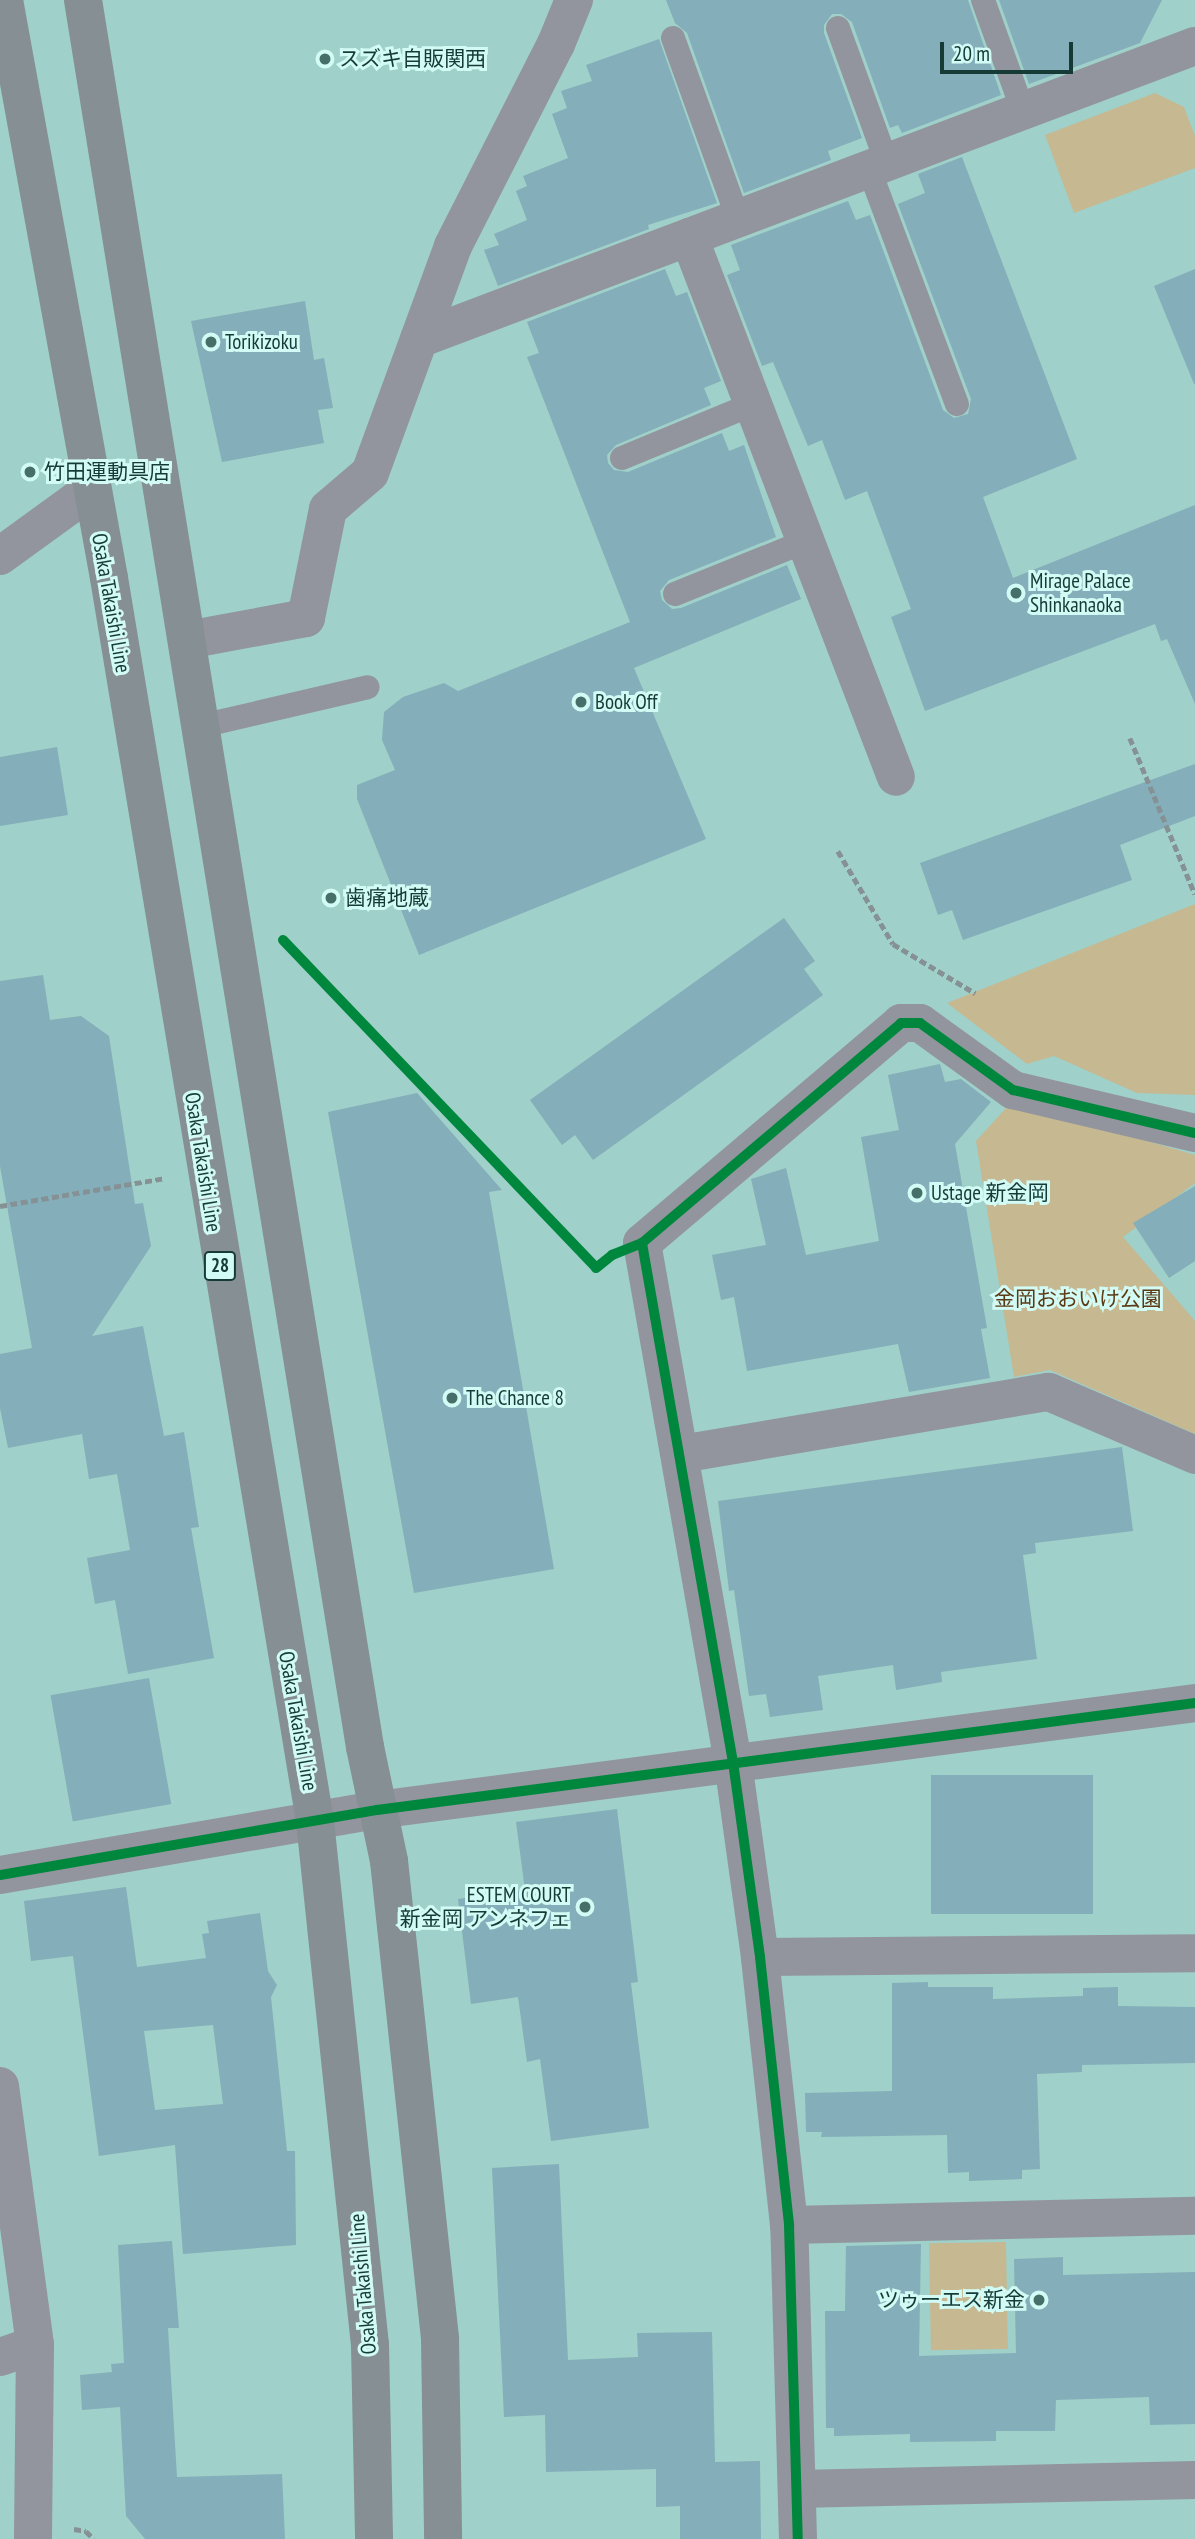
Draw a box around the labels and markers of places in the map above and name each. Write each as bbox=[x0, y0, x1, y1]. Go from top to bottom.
place label: スズキ自販関西 bbox=[339, 46, 486, 72]
marker: スズキ自販関西 bbox=[317, 51, 333, 67]
place label: Torikizoku bbox=[225, 329, 298, 355]
marker: Torikizoku bbox=[203, 334, 219, 350]
place label: 竹田運動具店 bbox=[44, 459, 170, 485]
marker: 竹田運動具店 bbox=[22, 464, 38, 480]
place label: Mirage Palace Shinkanaoka bbox=[1030, 568, 1131, 618]
marker: Mirage Palace Shinkanaoka bbox=[1008, 585, 1024, 601]
place label: Book Off bbox=[595, 689, 658, 715]
marker: Book Off bbox=[573, 694, 589, 710]
place label: 歯痛地蔵 bbox=[345, 885, 429, 911]
marker: 歯痛地蔵 bbox=[323, 890, 339, 906]
place label: Ustage 新金岡 bbox=[931, 1180, 1048, 1206]
marker: Ustage 新金岡 bbox=[909, 1185, 925, 1201]
place label: The Chance 8 bbox=[466, 1385, 564, 1411]
marker: The Chance 8 bbox=[444, 1390, 460, 1406]
place label: ESTEM COURT 新金岡 アンネフェ bbox=[399, 1882, 571, 1932]
marker: ESTEM COURT 新金岡 アンネフェ bbox=[577, 1899, 593, 1915]
place label: ツゥーエス新金 bbox=[878, 2287, 1025, 2313]
marker: ツゥーエス新金 bbox=[1031, 2292, 1047, 2308]

